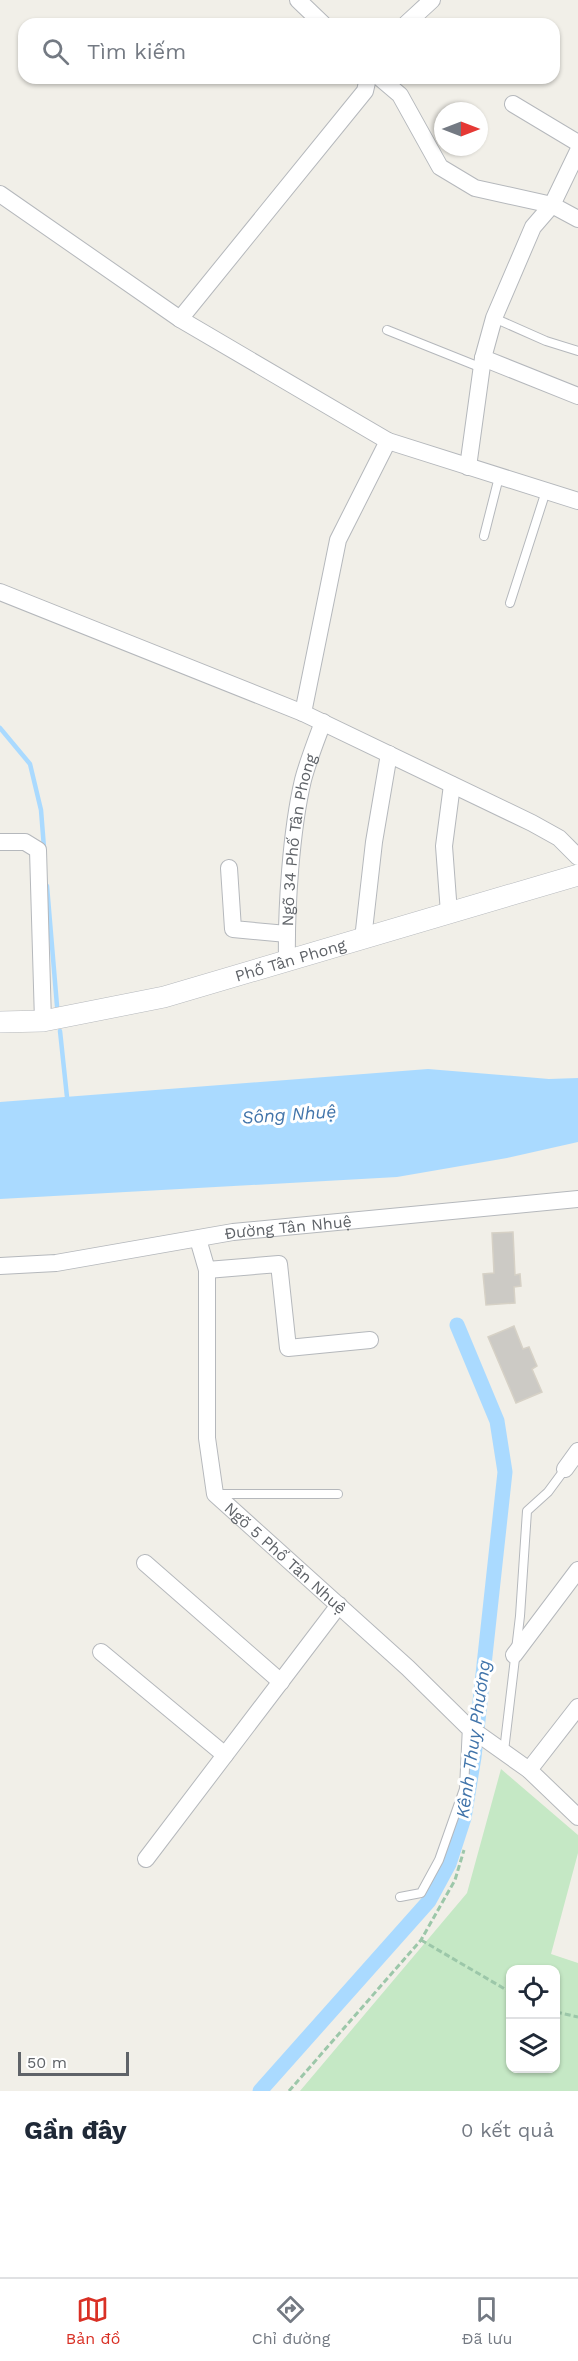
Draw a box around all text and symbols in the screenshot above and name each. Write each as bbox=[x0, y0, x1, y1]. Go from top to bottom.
search box bbox=[18, 18, 560, 84]
icon: search bbox=[39, 35, 72, 68]
text: Tìm kiếm bbox=[87, 39, 186, 64]
north arrow bbox=[434, 102, 488, 156]
street label: Ngõ 34 Phố Tân Phong bbox=[278, 751, 320, 926]
street label: Phố Tân Phong bbox=[233, 934, 348, 985]
water label: Sông Nhuệ bbox=[241, 1100, 337, 1128]
street label: Đường Tân Nhuệ bbox=[223, 1211, 353, 1243]
street label: Ngõ 5 Phố Tân Nhuệ bbox=[221, 1498, 351, 1617]
water label: Kênh Thuỵ Phương bbox=[451, 1658, 495, 1820]
map controls bbox=[506, 1965, 560, 2073]
button: locate bbox=[506, 1965, 560, 2019]
button: layers bbox=[506, 2019, 560, 2073]
scale bar bbox=[18, 2049, 129, 2076]
text: 50 m bbox=[27, 2053, 67, 2072]
text: Gần đây bbox=[24, 2115, 127, 2145]
text: 0 kết quả bbox=[461, 2118, 554, 2142]
tab: Bản đồ bbox=[66, 2293, 120, 2348]
tab: Chỉ đường bbox=[252, 2293, 330, 2348]
tab: Đã lưu bbox=[462, 2293, 512, 2348]

